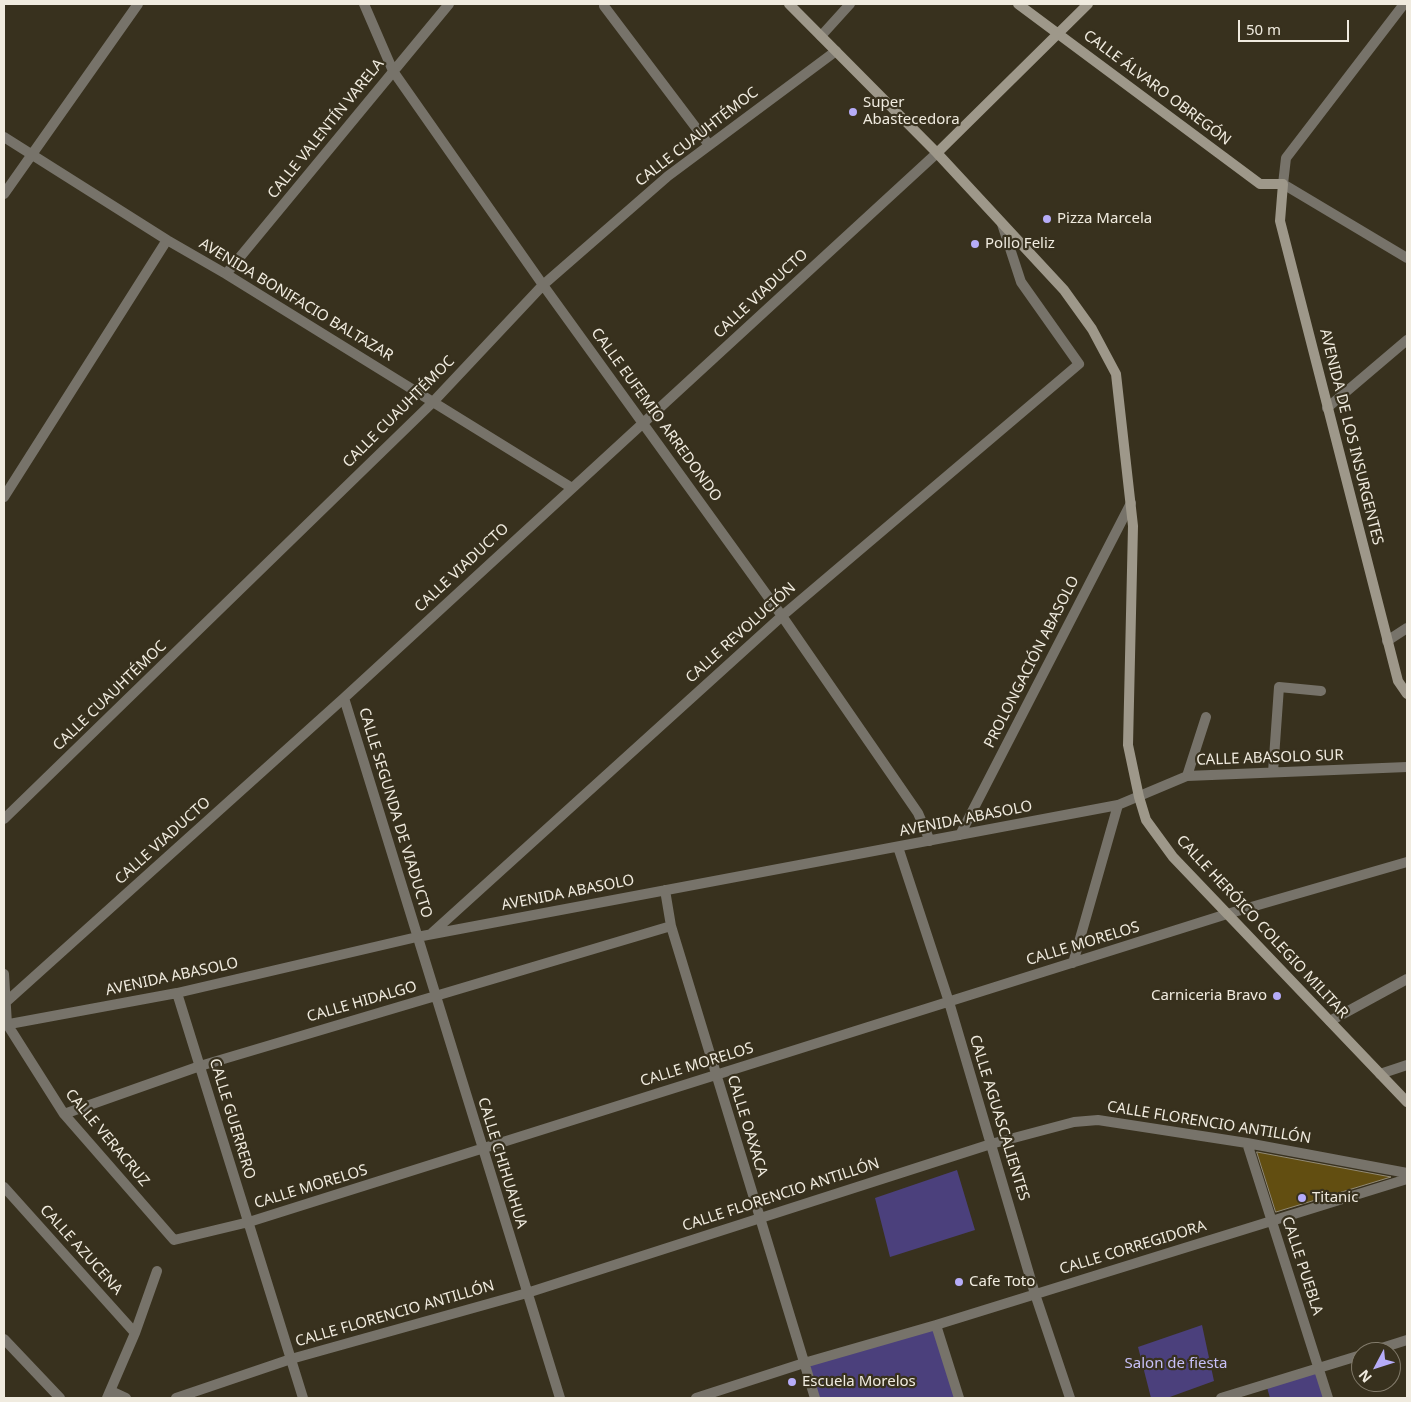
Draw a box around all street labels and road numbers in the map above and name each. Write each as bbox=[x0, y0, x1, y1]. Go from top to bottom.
street label: CALLE ÁLVARO OBREGÓN bbox=[1080, 27, 1234, 149]
street label: CALLE VALENTÍN VARELA bbox=[264, 56, 388, 202]
street label: CALLE CUAUHTÉMOC bbox=[632, 84, 762, 190]
street label: AVENIDA BONIFACIO BALTAZAR bbox=[196, 235, 396, 365]
street label: CALLE VIADUCTO bbox=[710, 246, 812, 342]
street label: CALLE EUFEMIO ARREDONDO bbox=[587, 325, 725, 505]
street label: AVENIDA DE LOS INSURGENTES bbox=[1315, 327, 1387, 547]
street label: CALLE CUAUHTÉMOC bbox=[339, 352, 459, 472]
street label: CALLE VIADUCTO bbox=[411, 520, 513, 616]
street label: PROLONGACIÓN ABASOLO bbox=[981, 573, 1083, 751]
street label: CALLE REVOLUCIÓN bbox=[682, 579, 800, 687]
street label: CALLE CUAUHTÉMOC bbox=[50, 637, 170, 755]
street label: CALLE SEGUNDA DE VIADUCTO bbox=[354, 706, 436, 920]
street label: CALLE ABASOLO SUR bbox=[1196, 746, 1344, 770]
street label: CALLE VIADUCTO bbox=[112, 794, 214, 888]
street label: AVENIDA ABASOLO bbox=[898, 797, 1034, 841]
street label: CALLE HERÓICO COLEGIO MILITAR bbox=[1172, 832, 1352, 1022]
street label: AVENIDA ABASOLO bbox=[500, 871, 636, 915]
street label: CALLE MORELOS bbox=[1024, 918, 1142, 970]
street label: AVENIDA ABASOLO bbox=[104, 954, 240, 1000]
street label: CALLE HIDALGO bbox=[305, 978, 419, 1026]
street label: CALLE AGUASCALIENTES bbox=[965, 1033, 1033, 1203]
street label: CALLE MORELOS bbox=[638, 1039, 756, 1091]
street label: CALLE GUERRERO bbox=[205, 1056, 259, 1182]
street label: CALLE OAXACA bbox=[723, 1073, 771, 1179]
street label: CALLE VERACRUZ bbox=[61, 1086, 153, 1190]
street label: CALLE CHIHUAHUA bbox=[474, 1095, 530, 1231]
street label: CALLE FLORENCIO ANTILLÓN bbox=[1106, 1098, 1312, 1148]
street label: CALLE FLORENCIO ANTILLÓN bbox=[680, 1155, 882, 1235]
street label: CALLE MORELOS bbox=[252, 1161, 370, 1213]
street label: CALLE AZUCENA bbox=[36, 1201, 126, 1299]
street label: CALLE PUEBLA bbox=[1278, 1214, 1326, 1318]
street label: CALLE CORREGIDORA bbox=[1057, 1217, 1209, 1279]
street label: CALLE FLORENCIO ANTILLÓN bbox=[293, 1277, 497, 1351]

